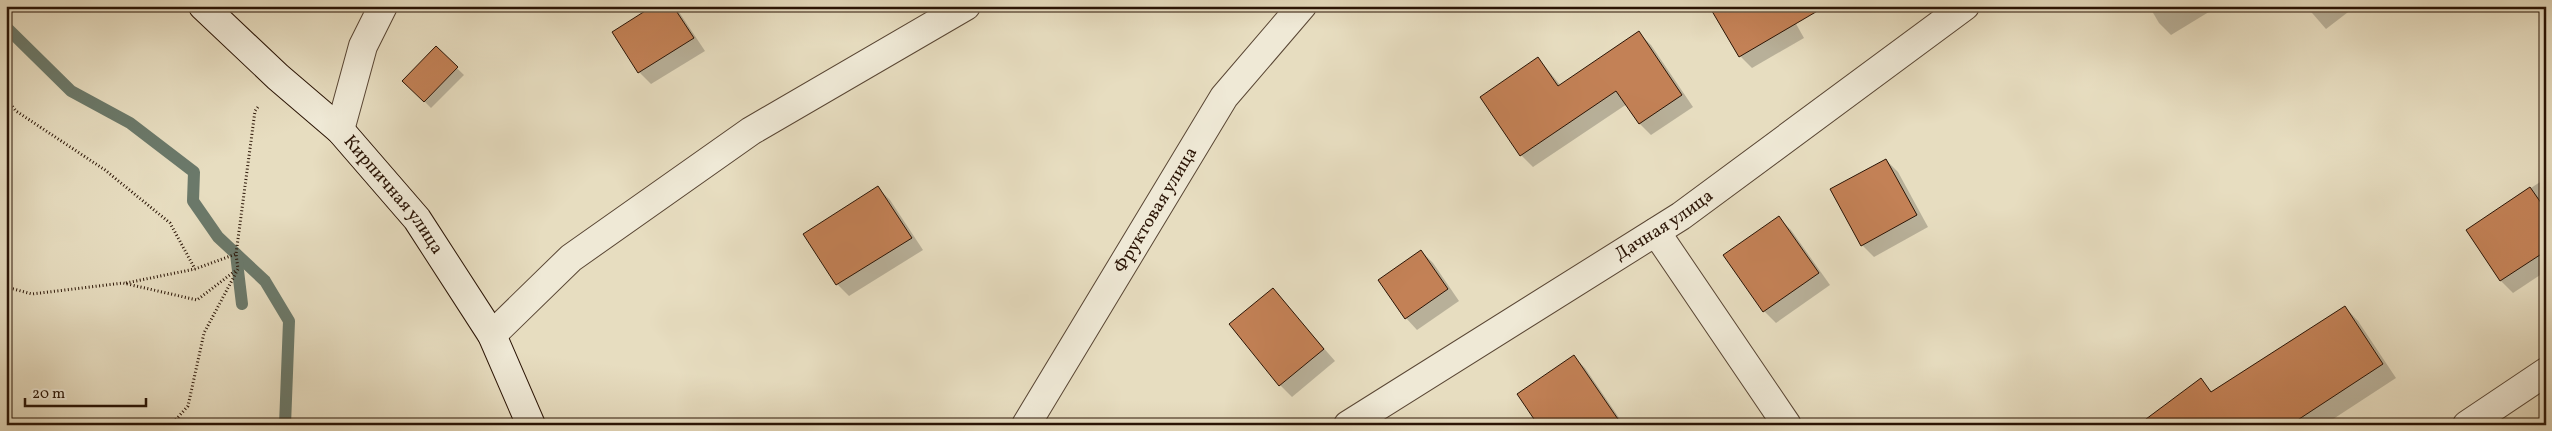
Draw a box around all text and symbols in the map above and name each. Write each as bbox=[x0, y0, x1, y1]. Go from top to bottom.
street label: Кирпичная улица bbox=[337, 130, 449, 259]
street label: Фруктовая улица bbox=[1108, 142, 1203, 278]
street label: Дачная улица bbox=[1610, 184, 1719, 267]
scale bar bbox=[25, 376, 146, 408]
text: 20 m bbox=[32, 384, 65, 405]

